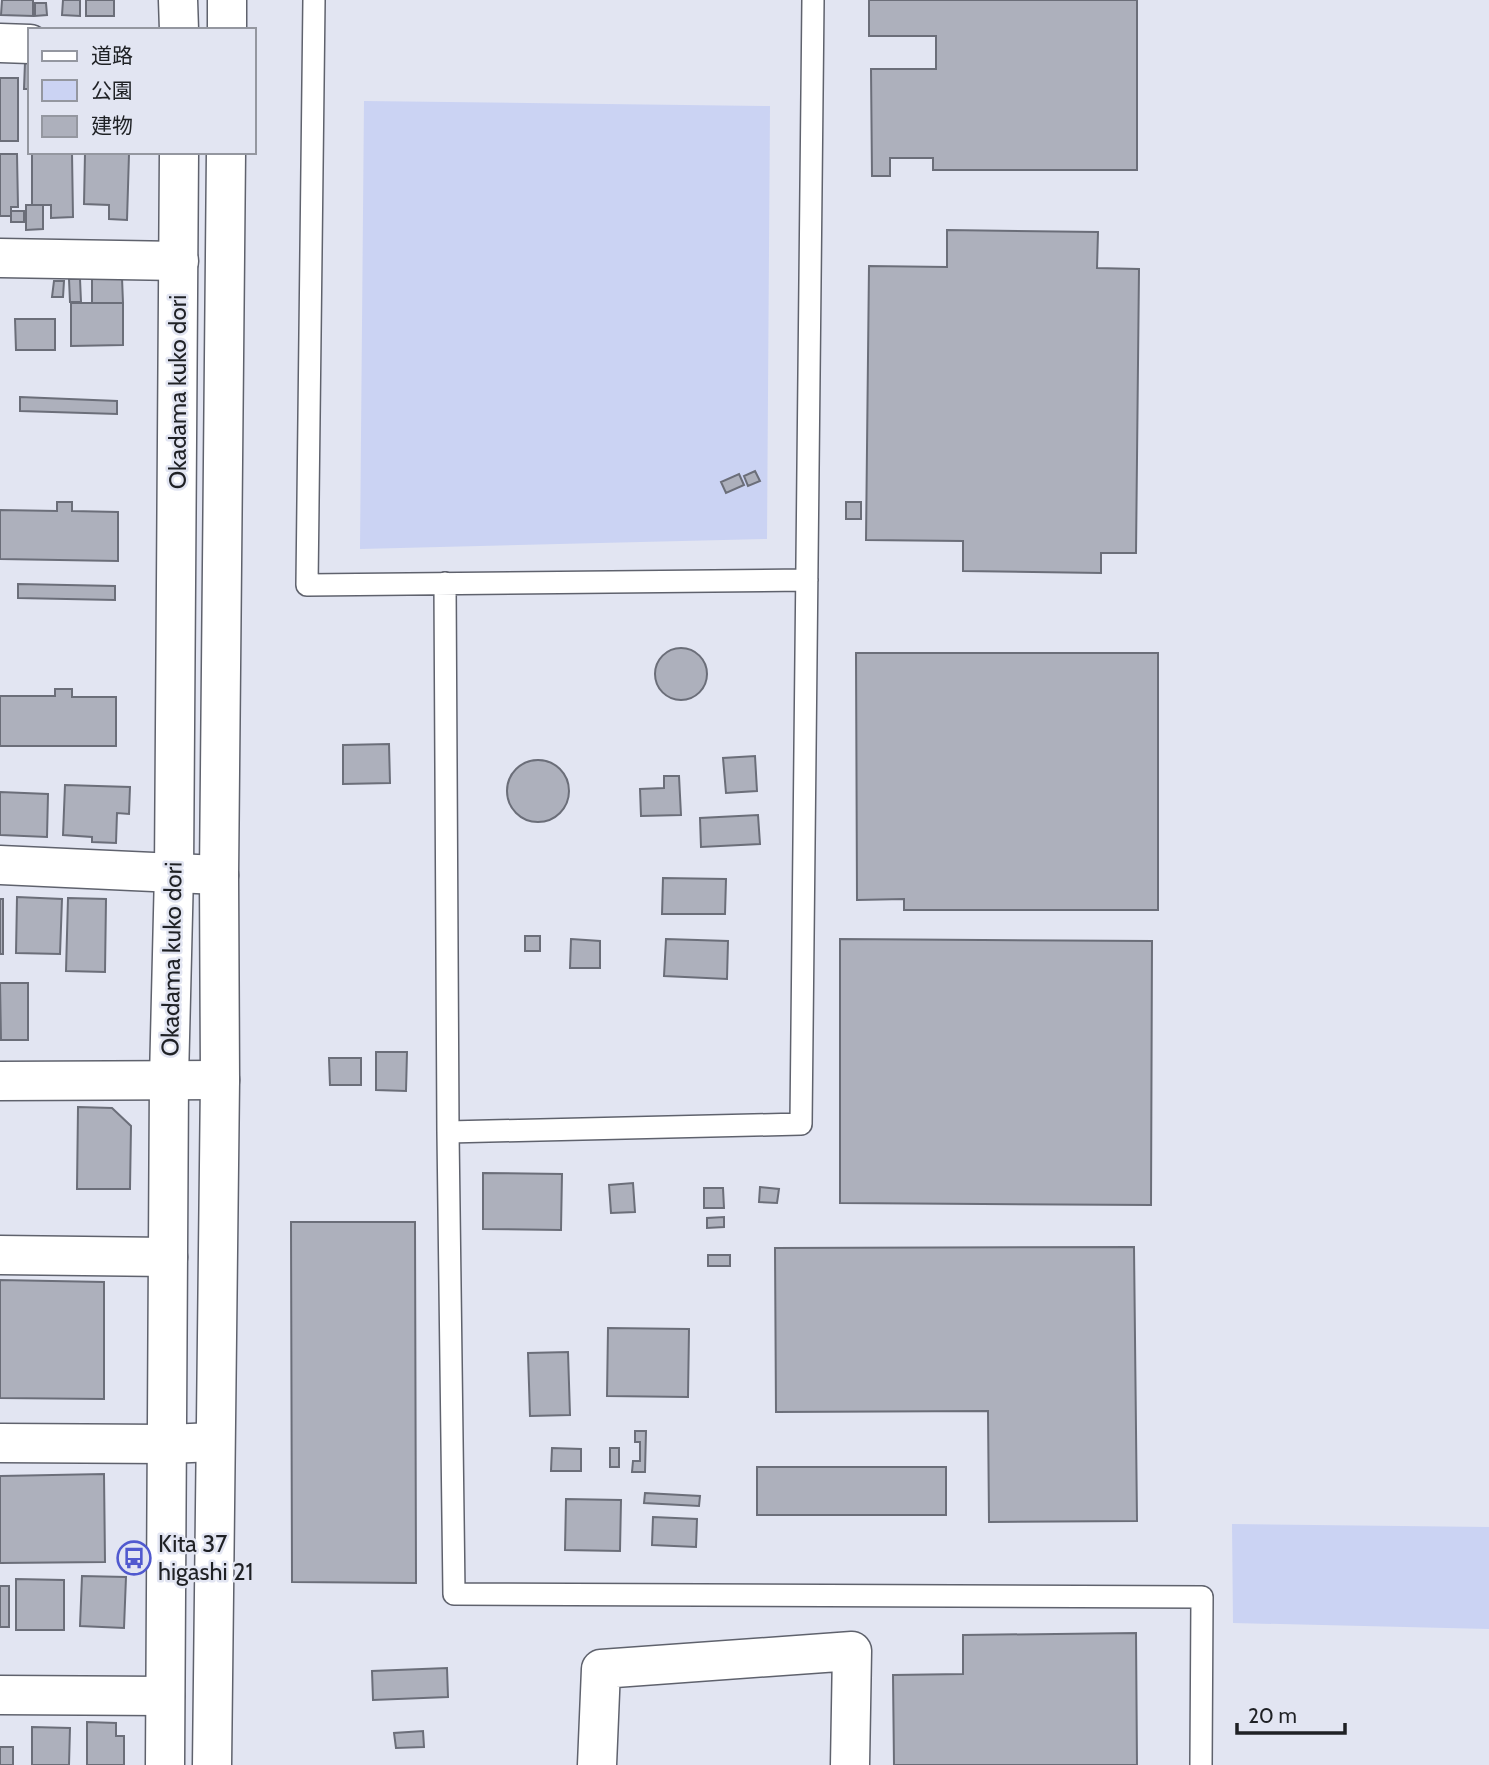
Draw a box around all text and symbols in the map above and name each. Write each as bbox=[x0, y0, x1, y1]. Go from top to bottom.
legend bbox=[28, 28, 256, 154]
text: 道路 bbox=[91, 43, 133, 68]
text: 公園 bbox=[91, 78, 133, 103]
text: 建物 bbox=[91, 113, 133, 138]
street label: Okadama kuko dori bbox=[163, 295, 192, 489]
street label: Okadama kuko dori bbox=[155, 861, 188, 1057]
place label: Kita 37 higashi 21 bbox=[158, 1529, 253, 1586]
bus stop icon: Kita 37 higashi 21 bbox=[115, 1539, 153, 1577]
scale bar bbox=[1237, 1692, 1346, 1736]
text: 20 m bbox=[1248, 1703, 1297, 1728]

